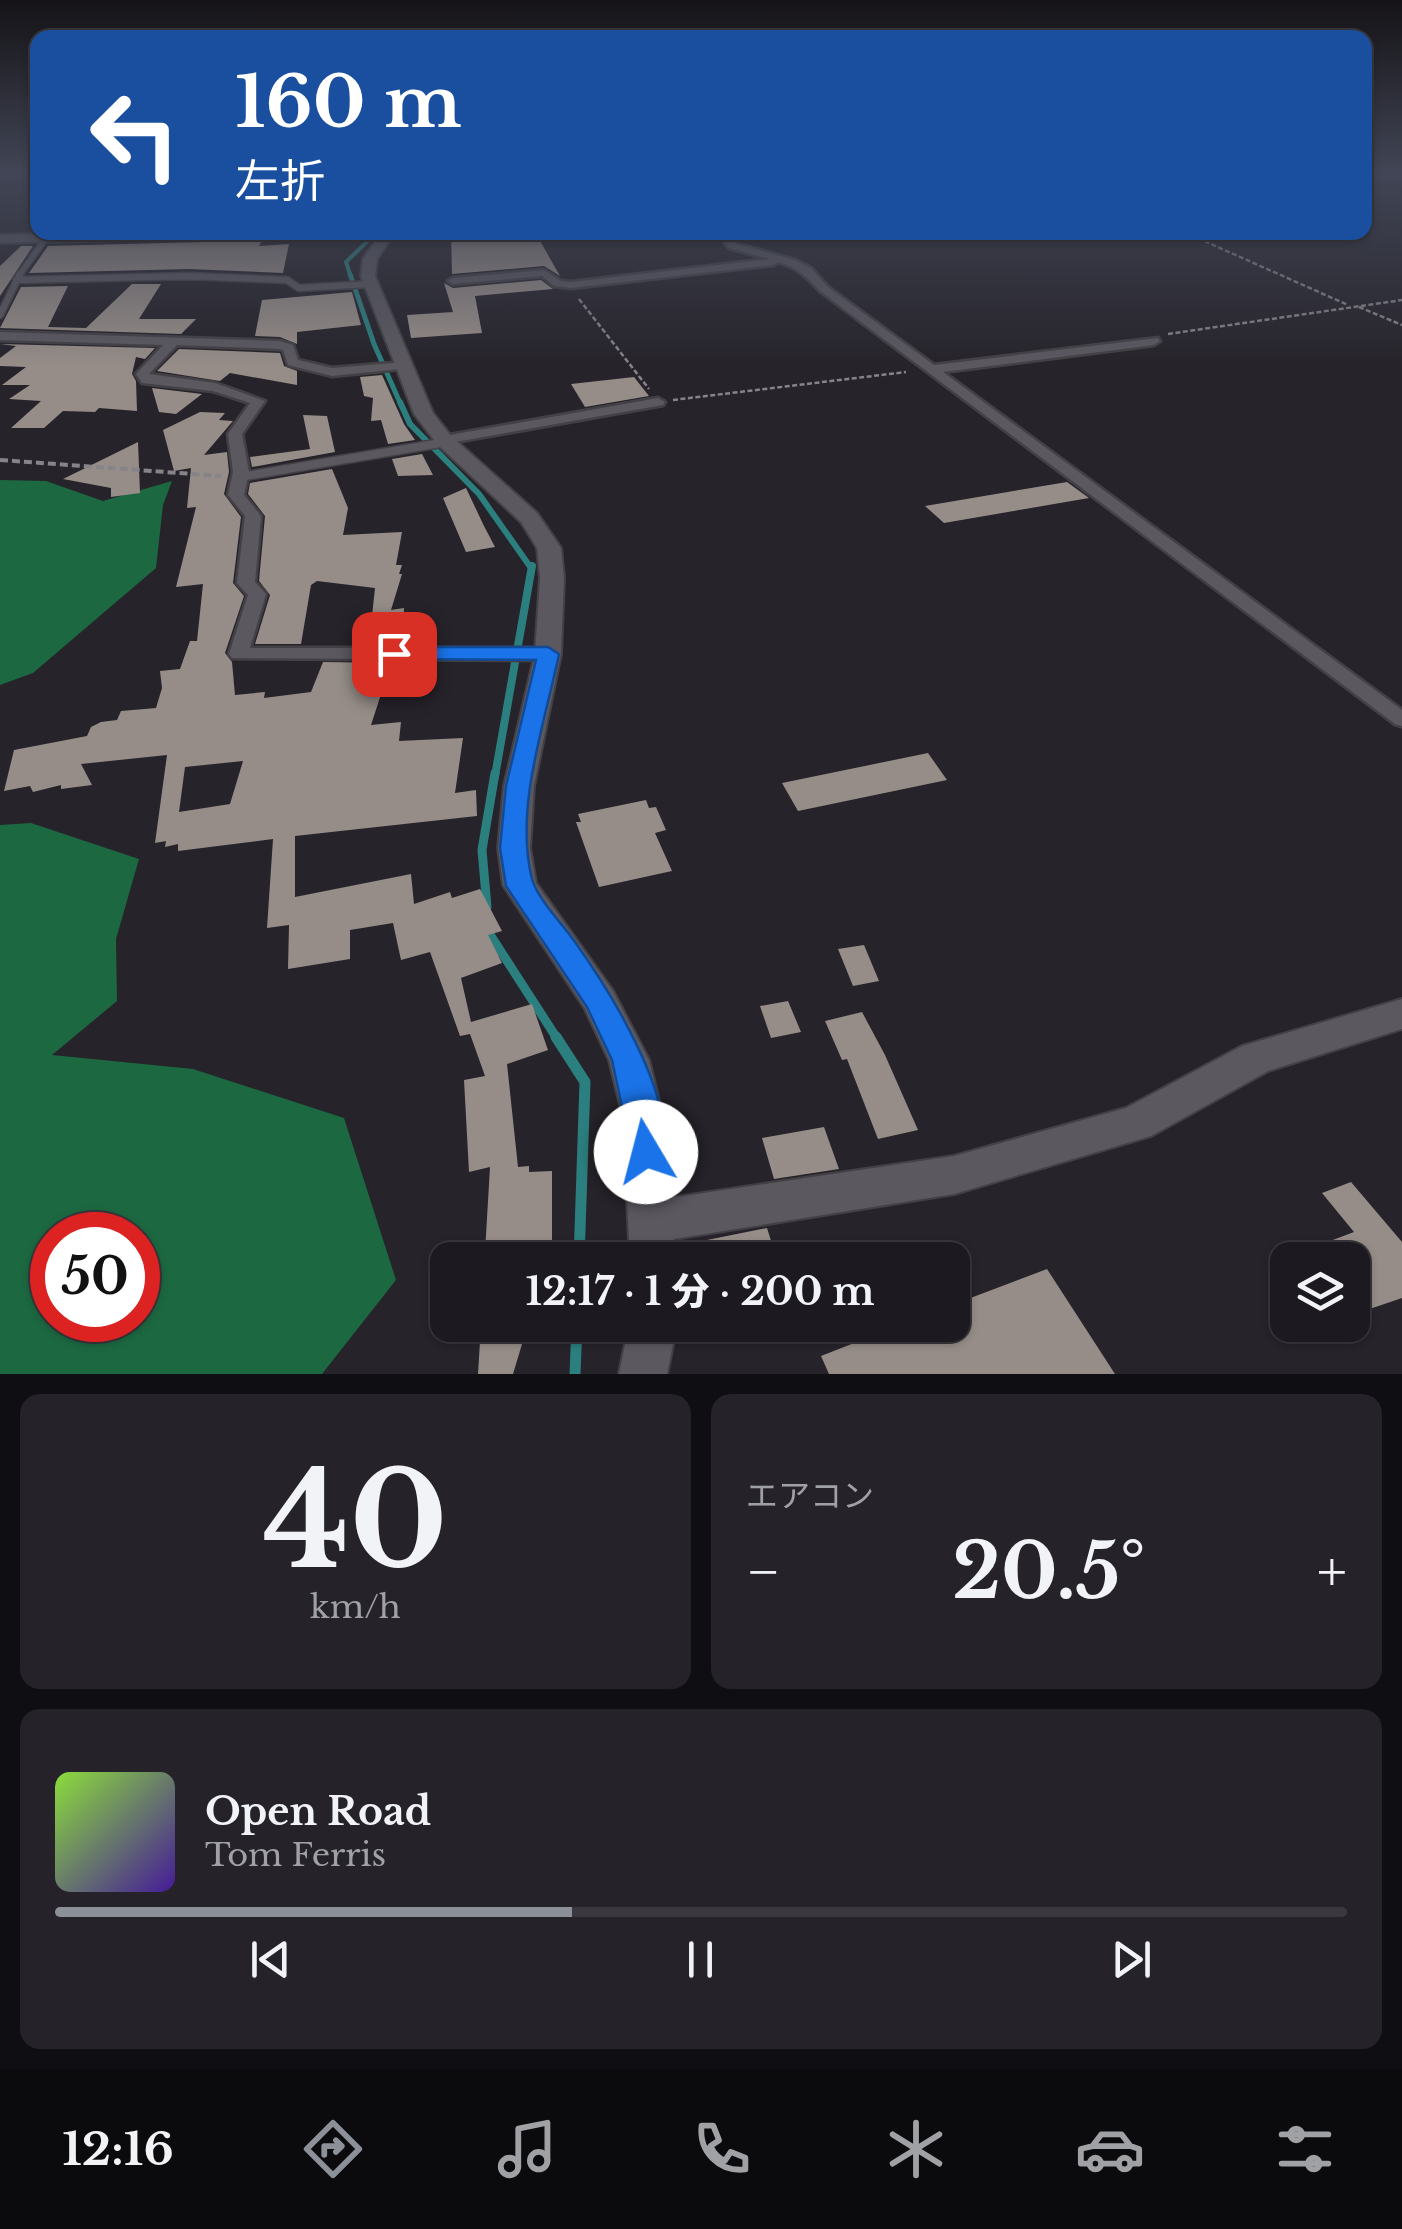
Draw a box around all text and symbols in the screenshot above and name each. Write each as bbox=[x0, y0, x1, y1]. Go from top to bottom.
text: 160 m bbox=[235, 59, 462, 146]
icon: left bbox=[70, 70, 200, 200]
text: 左折 bbox=[235, 153, 325, 209]
pin bbox=[352, 612, 437, 697]
icon: arrive bbox=[367, 627, 422, 682]
position arrow bbox=[594, 1100, 698, 1204]
speed limit sign: 50 bbox=[30, 1212, 160, 1342]
map controls bbox=[1270, 1242, 1370, 1342]
button: layers bbox=[1270, 1242, 1370, 1342]
text: 12:17 · 1 分 · 200 m bbox=[526, 1268, 875, 1315]
text: 40 bbox=[263, 1441, 448, 1602]
text: エアコン bbox=[746, 1476, 874, 1516]
text: 20.5° bbox=[952, 1525, 1145, 1618]
text: − bbox=[746, 1538, 781, 1606]
text: + bbox=[1317, 1538, 1347, 1606]
text: km/h bbox=[310, 1587, 401, 1627]
text: Open Road bbox=[205, 1788, 431, 1835]
text: Tom Ferris bbox=[205, 1835, 386, 1875]
icon: previous bbox=[243, 1932, 298, 1987]
icon: pause bbox=[673, 1932, 728, 1987]
icon: next bbox=[1104, 1932, 1159, 1987]
icon: directions bbox=[298, 2114, 368, 2184]
icon: music bbox=[492, 2114, 562, 2184]
icon: phone bbox=[687, 2114, 757, 2184]
icon: climate bbox=[881, 2114, 951, 2184]
icon: car bbox=[1075, 2114, 1145, 2184]
icon: filters bbox=[1270, 2114, 1340, 2184]
text: 12:16 bbox=[62, 2121, 174, 2177]

